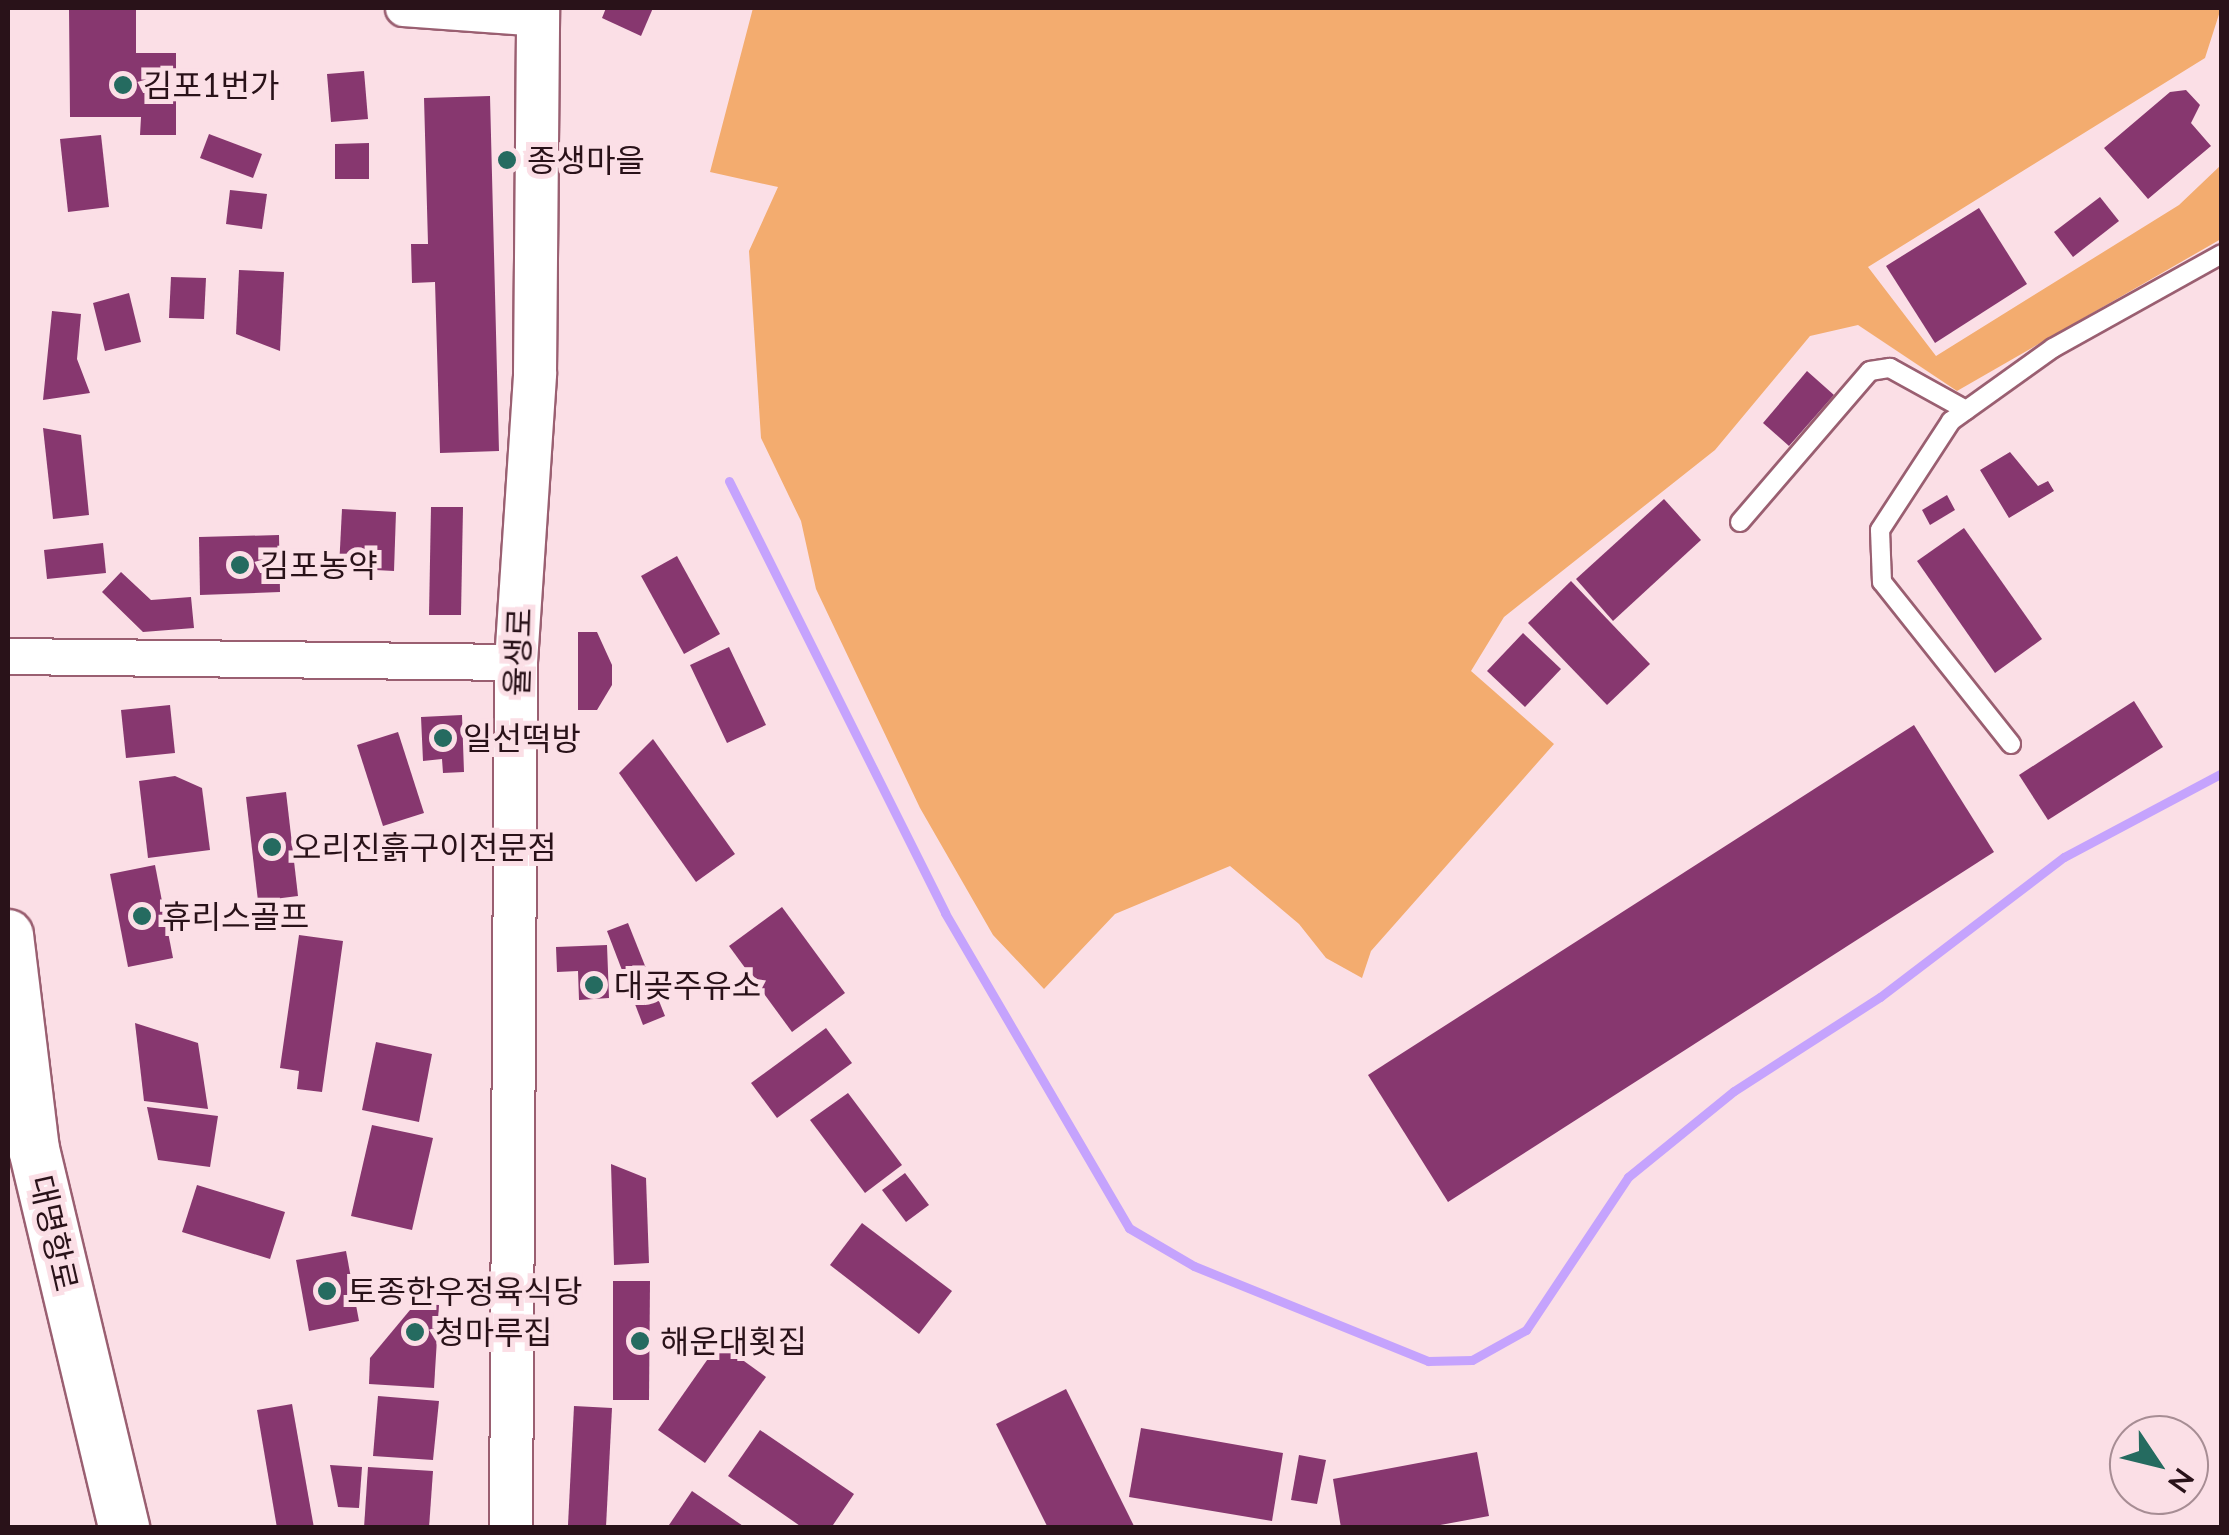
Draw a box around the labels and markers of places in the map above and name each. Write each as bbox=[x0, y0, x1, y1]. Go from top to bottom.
place label: 김포1번가 bbox=[143, 66, 279, 104]
marker: 김포1번가 bbox=[112, 74, 134, 96]
place label: 종생마을 bbox=[527, 141, 645, 179]
marker: 종생마을 bbox=[496, 149, 518, 171]
place label: 김포농약 bbox=[260, 546, 378, 584]
marker: 김포농약 bbox=[229, 554, 251, 576]
place label: 일선떡방 bbox=[463, 719, 581, 757]
marker: 일선떡방 bbox=[432, 727, 454, 749]
place label: 오리진흙구이전문점 bbox=[292, 828, 557, 866]
marker: 오리진흙구이전문점 bbox=[261, 836, 283, 858]
place label: 휴리스골프 bbox=[162, 897, 309, 935]
marker: 휴리스골프 bbox=[131, 905, 153, 927]
place label: 대곶주유소 bbox=[614, 966, 761, 1004]
marker: 대곶주유소 bbox=[583, 974, 605, 996]
place label: 토종한우정육식당 bbox=[347, 1272, 583, 1310]
marker: 토종한우정육식당 bbox=[316, 1280, 338, 1302]
place label: 청마루집 bbox=[435, 1313, 553, 1351]
marker: 청마루집 bbox=[404, 1321, 426, 1343]
place label: 해운대횟집 bbox=[660, 1322, 807, 1360]
marker: 해운대횟집 bbox=[629, 1330, 651, 1352]

